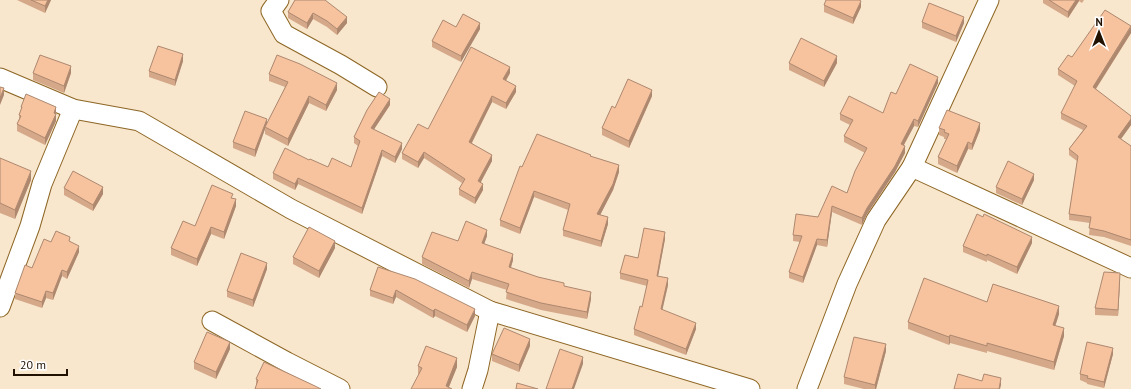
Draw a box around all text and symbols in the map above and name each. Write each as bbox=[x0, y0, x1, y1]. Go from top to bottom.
north arrow bbox=[1079, 12, 1119, 52]
text: N bbox=[1095, 15, 1103, 29]
scale bar bbox=[14, 351, 67, 377]
text: 20 m bbox=[20, 357, 46, 372]

